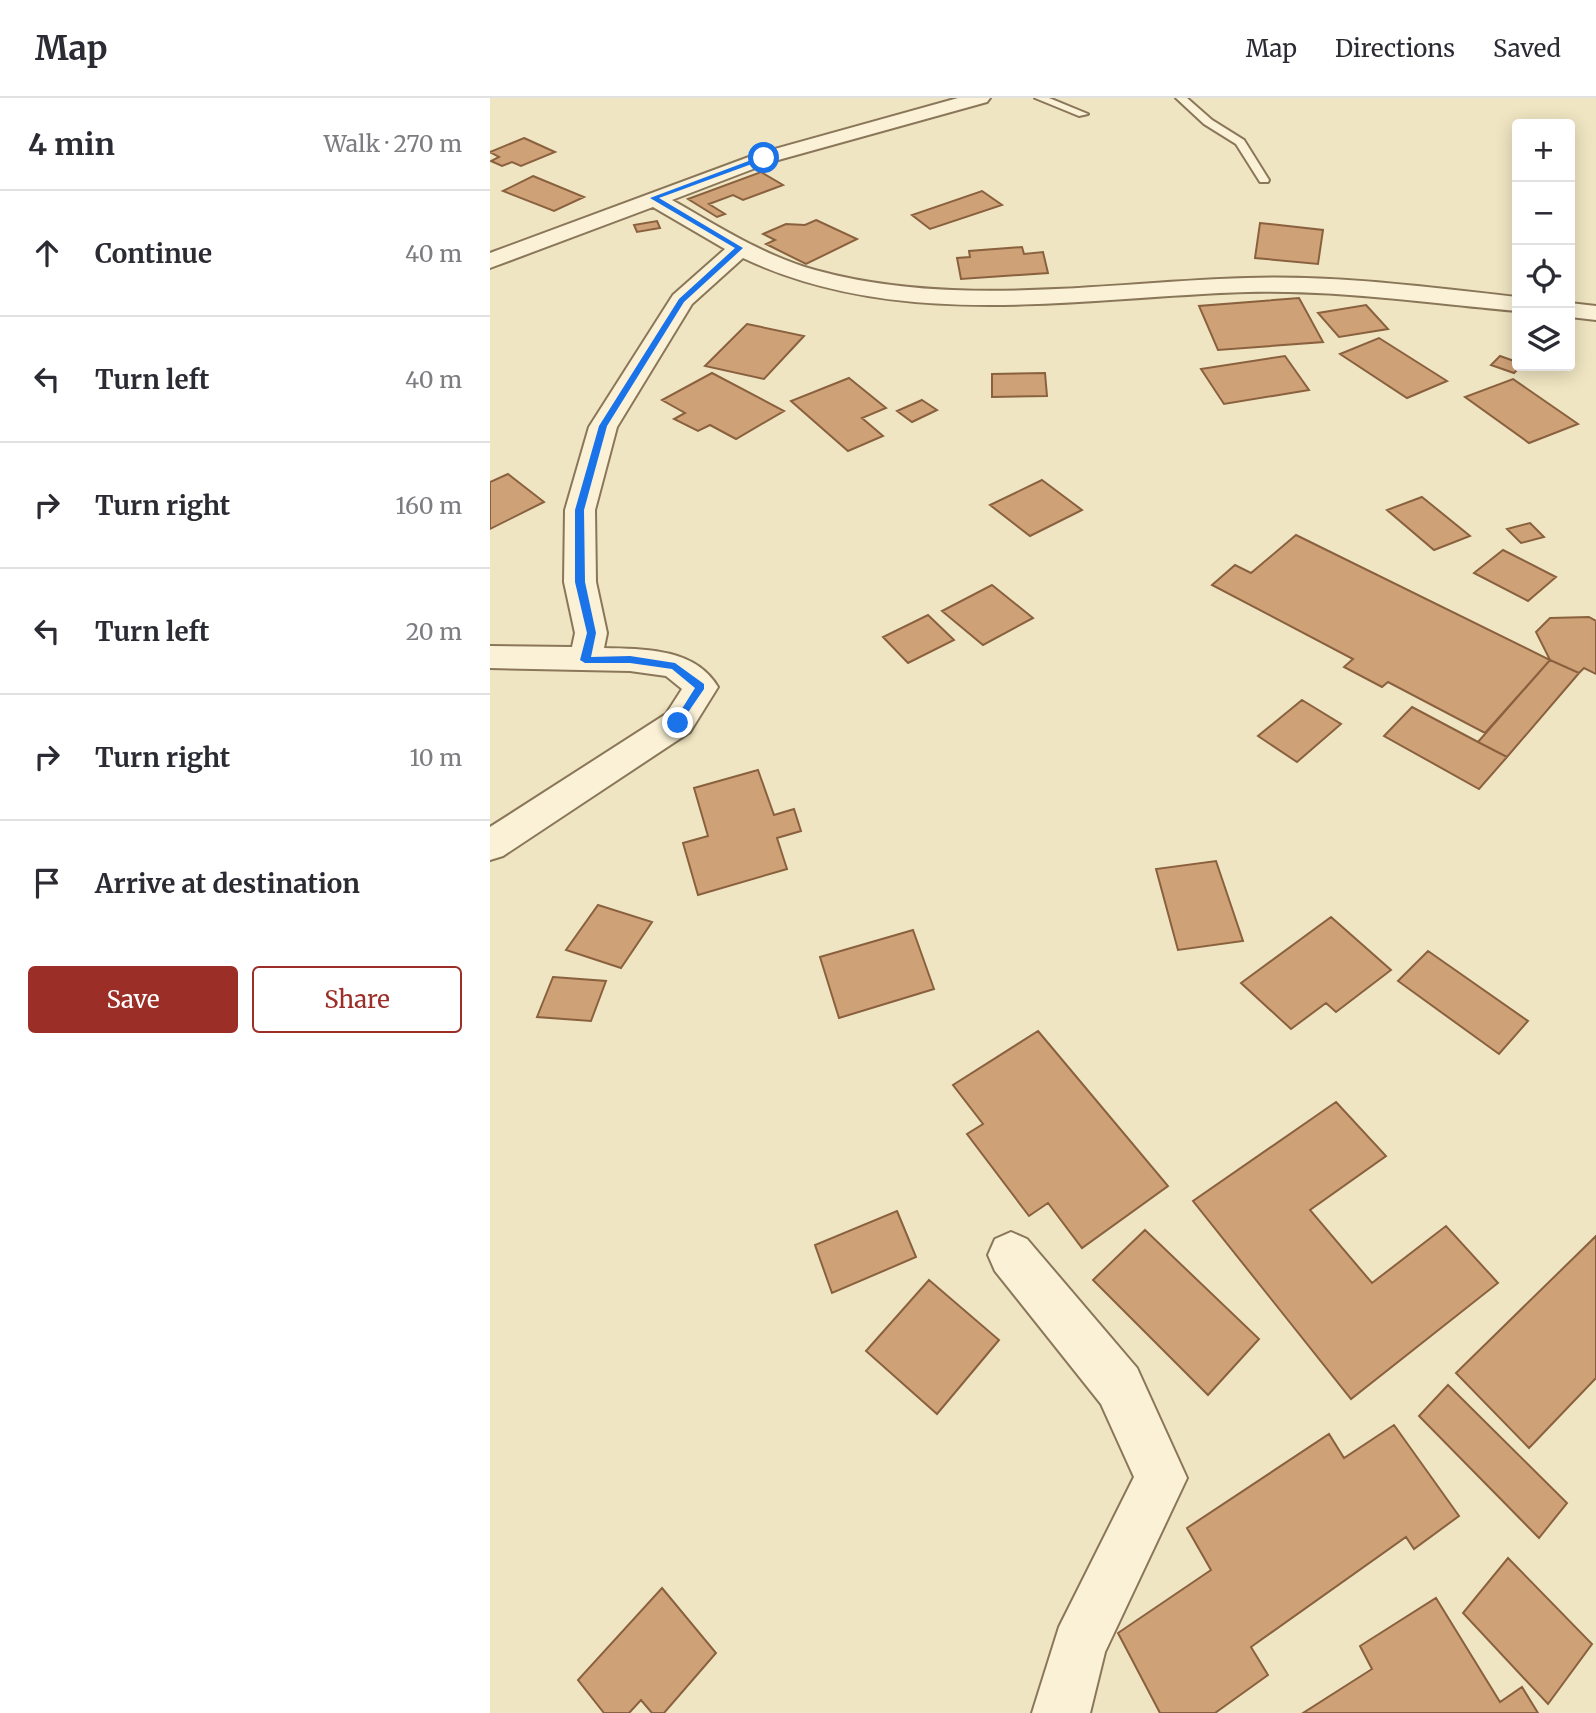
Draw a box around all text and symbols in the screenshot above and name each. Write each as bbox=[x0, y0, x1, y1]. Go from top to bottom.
text: Map bbox=[35, 28, 108, 69]
text: Map bbox=[1246, 33, 1297, 64]
text: Directions bbox=[1335, 33, 1455, 64]
text: Saved bbox=[1493, 33, 1561, 64]
map controls bbox=[1512, 119, 1575, 371]
button: + bbox=[1512, 119, 1575, 182]
text: 4 min bbox=[28, 125, 115, 163]
text: Walk · 270 m bbox=[324, 129, 462, 158]
route start bbox=[748, 142, 779, 173]
button: − bbox=[1512, 182, 1575, 245]
icon: ahead bbox=[28, 234, 66, 272]
text: Continue bbox=[95, 237, 212, 270]
text: 40 m bbox=[405, 239, 462, 268]
button: locate bbox=[1512, 245, 1575, 308]
button: layers bbox=[1512, 308, 1575, 371]
icon: left bbox=[28, 360, 66, 398]
text: Turn left bbox=[95, 363, 209, 396]
text: 40 m bbox=[405, 365, 462, 394]
icon: right bbox=[28, 486, 66, 524]
text: Turn right bbox=[95, 489, 230, 522]
text: 160 m bbox=[396, 491, 462, 520]
icon: left bbox=[28, 612, 66, 650]
text: Turn left bbox=[95, 615, 209, 648]
text: 20 m bbox=[406, 617, 462, 646]
route end bbox=[662, 707, 693, 738]
icon: right bbox=[28, 738, 66, 776]
text: Turn right bbox=[95, 741, 230, 774]
text: 10 m bbox=[409, 743, 462, 772]
icon: arrive bbox=[28, 864, 66, 902]
text: Arrive at destination bbox=[95, 867, 360, 900]
button: Save bbox=[28, 966, 238, 1033]
button: Share bbox=[252, 966, 462, 1033]

